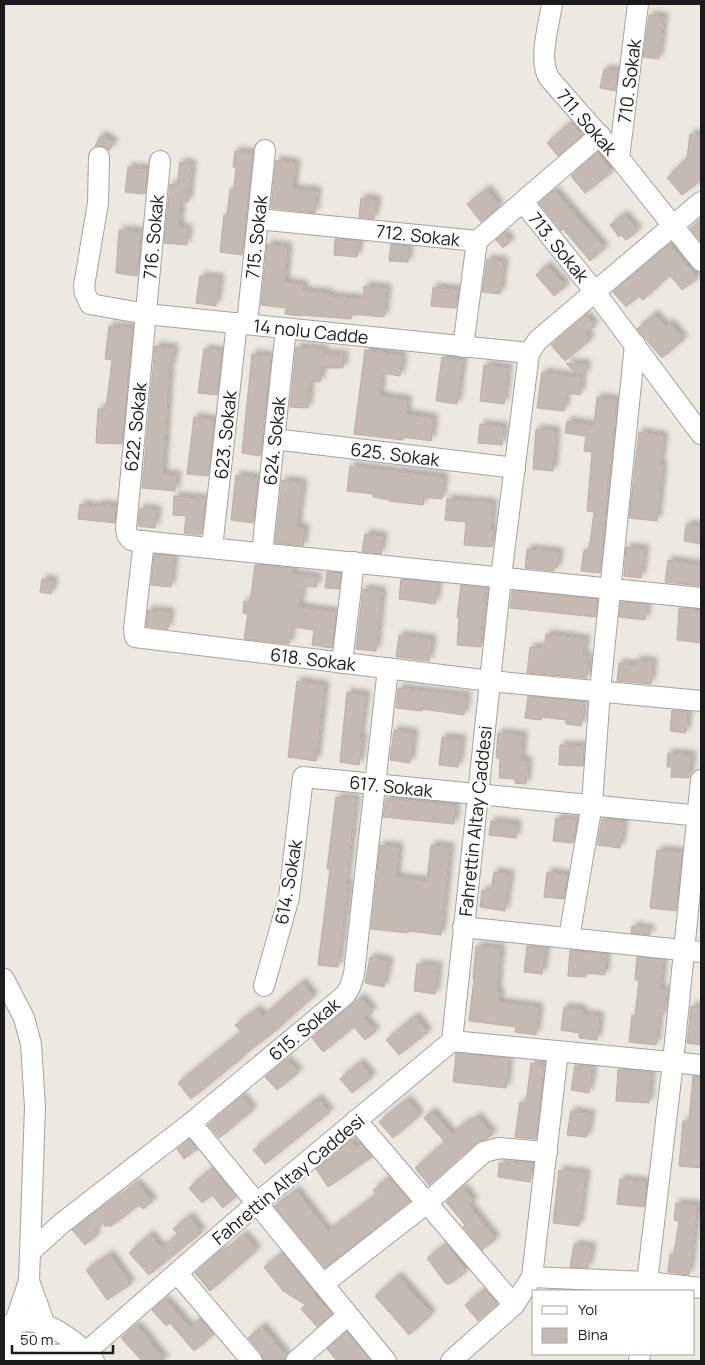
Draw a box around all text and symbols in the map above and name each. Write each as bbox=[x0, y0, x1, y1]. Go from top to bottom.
street label: 710. Sokak bbox=[612, 36, 646, 125]
street label: 711. Sokak bbox=[552, 84, 623, 161]
street label: 716. Sokak bbox=[137, 193, 169, 280]
street label: 715. Sokak bbox=[240, 193, 272, 280]
street label: 713. Sokak bbox=[523, 207, 595, 288]
street label: 712. Sokak bbox=[375, 219, 462, 251]
street label: 14 nolu Cadde bbox=[252, 313, 370, 349]
street label: 622. Sokak bbox=[118, 380, 152, 473]
street label: 623. Sokak bbox=[208, 388, 242, 481]
street label: 624. Sokak bbox=[257, 394, 291, 487]
street label: 625. Sokak bbox=[349, 437, 442, 471]
street label: 618. Sokak bbox=[269, 642, 358, 676]
street label: Fahrettin Altay Caddesi bbox=[453, 724, 497, 918]
street label: 617. Sokak bbox=[348, 770, 435, 802]
street label: 614. Sokak bbox=[269, 837, 307, 926]
street label: 615. Sokak bbox=[263, 991, 346, 1066]
street label: Fahrettin Altay Caddesi bbox=[207, 1108, 369, 1250]
legend bbox=[532, 1290, 695, 1355]
text: Yol bbox=[578, 1299, 598, 1320]
scale bar bbox=[12, 1322, 114, 1354]
text: Bina bbox=[578, 1324, 608, 1345]
text: 50 m bbox=[20, 1329, 54, 1350]

